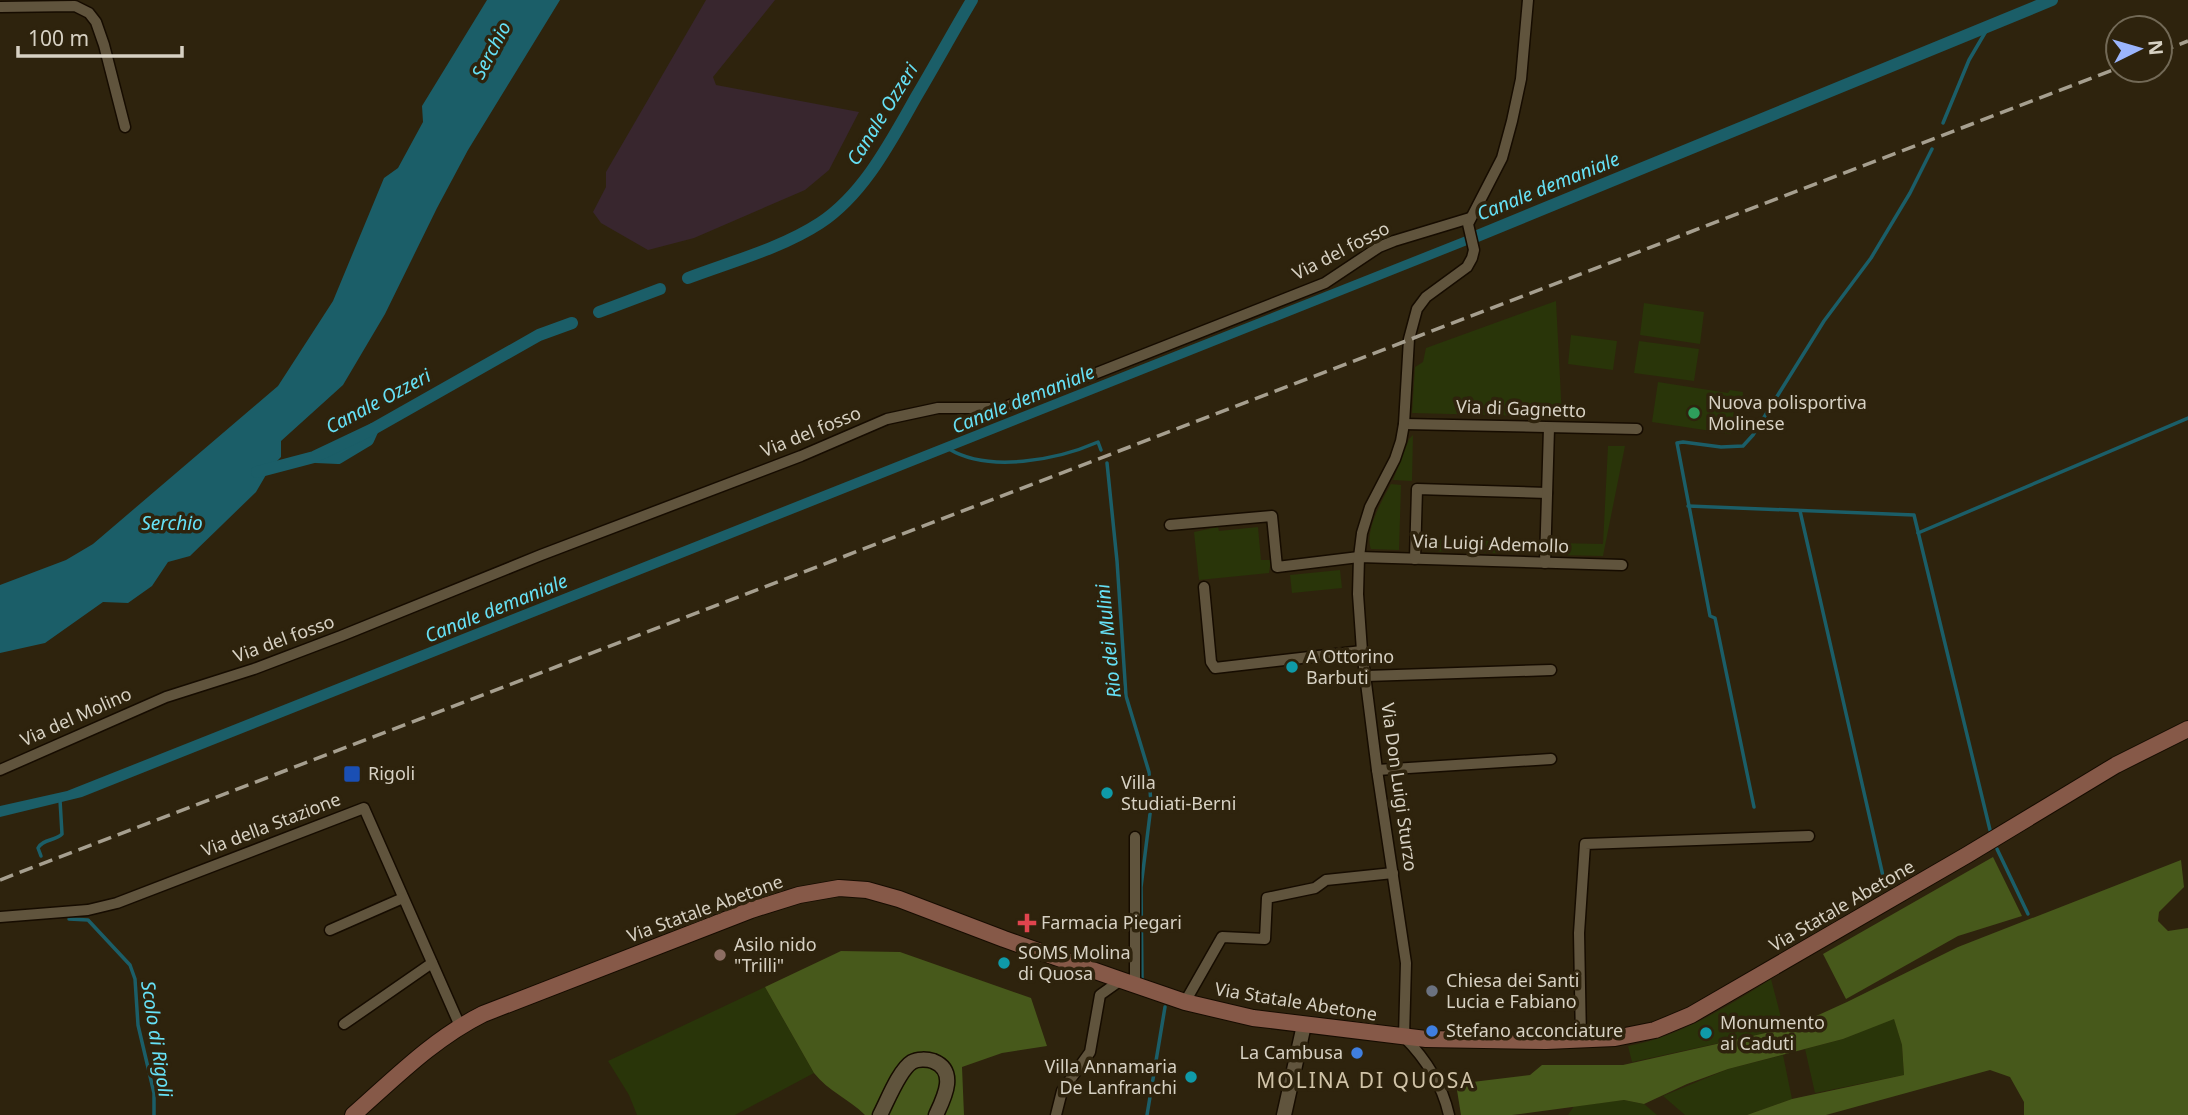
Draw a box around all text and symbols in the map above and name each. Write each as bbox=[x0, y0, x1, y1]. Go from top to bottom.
scale bar bbox=[18, 14, 182, 58]
north arrow bbox=[2104, 14, 2174, 84]
water label: Serchio bbox=[465, 17, 517, 83]
text: 100 m bbox=[28, 24, 89, 52]
text: N bbox=[2142, 39, 2170, 56]
water label: Canale Ozzeri bbox=[840, 57, 924, 170]
water label: Canale demaniale bbox=[1473, 145, 1623, 227]
street label: Via del fosso bbox=[1288, 215, 1393, 285]
water label: Canale demaniale bbox=[948, 358, 1098, 440]
water label: Canale Ozzeri bbox=[321, 362, 436, 440]
place label: Nuova polisportiva Molinese bbox=[1708, 390, 1867, 435]
street label: Via di Gagnetto bbox=[1456, 394, 1586, 422]
street label: Via del fosso bbox=[757, 400, 864, 462]
marker: Nuova polisportiva Molinese bbox=[1686, 405, 1702, 421]
water label: Serchio bbox=[141, 510, 203, 536]
street label: Via Luigi Ademollo bbox=[1412, 528, 1570, 558]
water label: Canale demaniale bbox=[421, 567, 571, 649]
water label: Rio dei Mulini bbox=[1089, 582, 1127, 699]
street label: Via del fosso bbox=[230, 609, 338, 667]
place label: A Ottorino Barbuti bbox=[1306, 644, 1394, 689]
marker: A Ottorino Barbuti bbox=[1284, 659, 1300, 675]
street label: Via del Molino bbox=[16, 681, 135, 751]
street label: Via Don Luigi Sturzo bbox=[1376, 701, 1424, 873]
place label: Rigoli bbox=[368, 761, 415, 785]
marker: Rigoli bbox=[342, 764, 362, 784]
place label: Villa Studiati-Berni bbox=[1121, 770, 1236, 815]
marker: Villa Studiati-Berni bbox=[1099, 785, 1115, 801]
street label: Via della Stazione bbox=[198, 786, 344, 862]
street label: Via Statale Abetone bbox=[1764, 854, 1919, 957]
street label: Via Statale Abetone bbox=[623, 869, 786, 947]
place label: Farmacia Piegari bbox=[1041, 910, 1182, 934]
marker: Farmacia Piegari bbox=[1019, 915, 1035, 931]
place label: Asilo nido "Trilli" bbox=[734, 932, 817, 977]
place label: SOMS Molina di Quosa bbox=[1018, 940, 1131, 985]
marker: Asilo nido "Trilli" bbox=[712, 947, 728, 963]
marker: SOMS Molina di Quosa bbox=[996, 955, 1012, 971]
place label: Chiesa dei Santi Lucia e Fabiano bbox=[1446, 968, 1580, 1013]
street label: Via Statale Abetone bbox=[1213, 976, 1379, 1026]
water label: Scolo di Rigoli bbox=[135, 979, 179, 1100]
marker: Chiesa dei Santi Lucia e Fabiano bbox=[1424, 983, 1440, 999]
place label: Monumento ai Caduti bbox=[1720, 1010, 1825, 1055]
place label: Stefano acconciature bbox=[1446, 1018, 1623, 1042]
marker: Stefano acconciature bbox=[1424, 1023, 1440, 1039]
marker: Monumento ai Caduti bbox=[1698, 1025, 1714, 1041]
place label: La Cambusa bbox=[1240, 1040, 1343, 1064]
marker: La Cambusa bbox=[1349, 1045, 1365, 1061]
place label: Villa Annamaria De Lanfranchi bbox=[1045, 1054, 1177, 1099]
district label: MOLINA DI QUOSA bbox=[1256, 1066, 1476, 1094]
marker: Villa Annamaria De Lanfranchi bbox=[1183, 1069, 1199, 1085]

